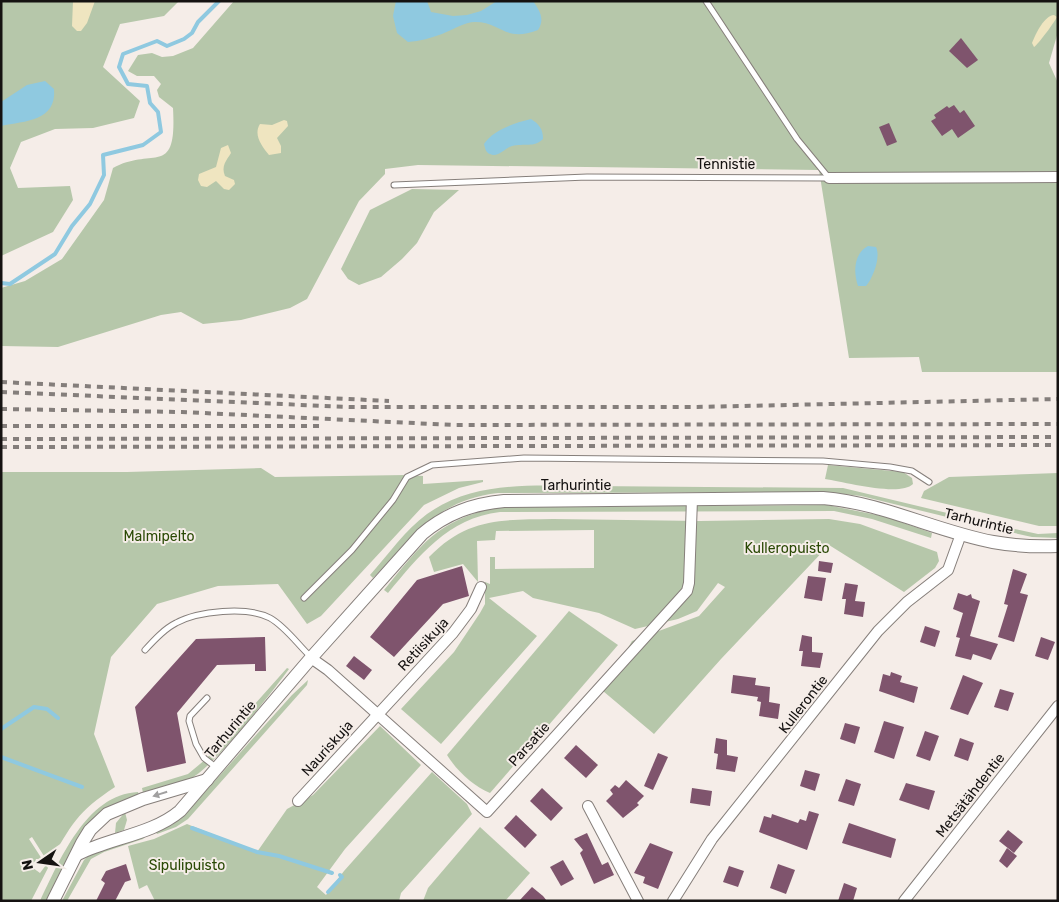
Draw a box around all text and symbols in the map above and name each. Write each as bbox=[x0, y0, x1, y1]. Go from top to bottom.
street label: Tennistie bbox=[697, 156, 756, 173]
street label: Tarhurintie bbox=[541, 477, 611, 494]
street label: Tarhurintie bbox=[943, 505, 1015, 538]
park label: Malmipelto bbox=[123, 528, 195, 545]
park label: Kulleropuisto bbox=[744, 540, 830, 557]
street label: Retiisikuja bbox=[394, 614, 452, 675]
street label: Kullerontie bbox=[775, 672, 832, 737]
street label: Tarhurintie bbox=[201, 697, 260, 762]
street label: Nauriskuja bbox=[298, 717, 357, 780]
street label: Parsatie bbox=[505, 719, 554, 770]
street label: Metsätähdentie bbox=[932, 750, 1009, 841]
one-way arrow bbox=[153, 790, 168, 798]
north arrow bbox=[15, 837, 65, 887]
park label: Sipulipuisto bbox=[149, 857, 225, 874]
text: N bbox=[18, 858, 37, 872]

